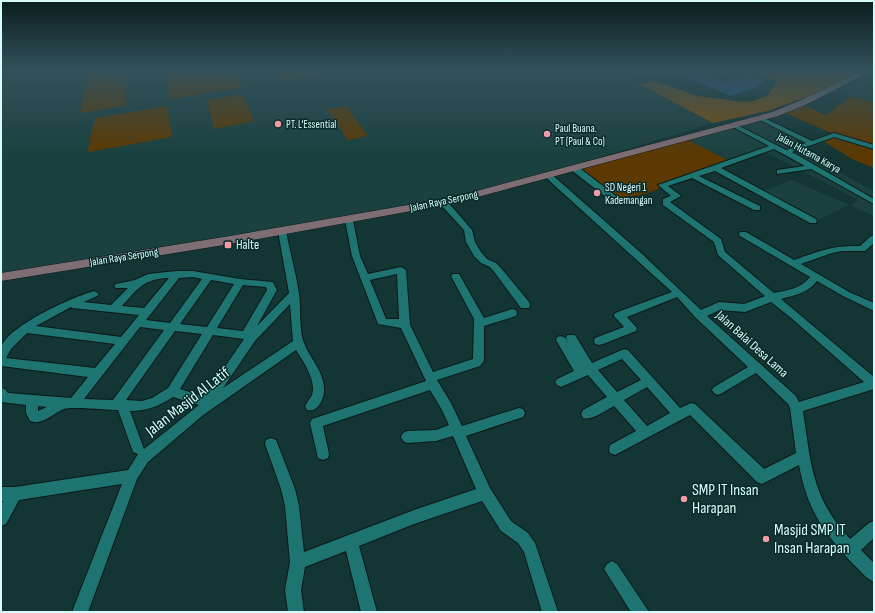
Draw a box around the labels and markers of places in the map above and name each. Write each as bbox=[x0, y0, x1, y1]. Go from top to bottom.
place label: PT. L'Essential bbox=[286, 118, 336, 131]
marker: PT. L'Essential bbox=[273, 119, 283, 129]
place label: Paul Buana. PT (Paul & Co) bbox=[555, 122, 605, 148]
marker: Paul Buana. PT (Paul & Co) bbox=[542, 129, 552, 139]
place label: SD Negeri 1 Kademangan bbox=[605, 181, 653, 207]
marker: SD Negeri 1 Kademangan bbox=[592, 188, 602, 198]
place label: Halte bbox=[236, 237, 259, 253]
marker: Halte bbox=[223, 240, 233, 250]
place label: SMP IT Insan Harapan bbox=[692, 481, 759, 518]
marker: SMP IT Insan Harapan bbox=[679, 494, 689, 504]
place label: Masjid SMP IT Insan Harapan bbox=[774, 521, 850, 558]
marker: Masjid SMP IT Insan Harapan bbox=[761, 534, 771, 544]

